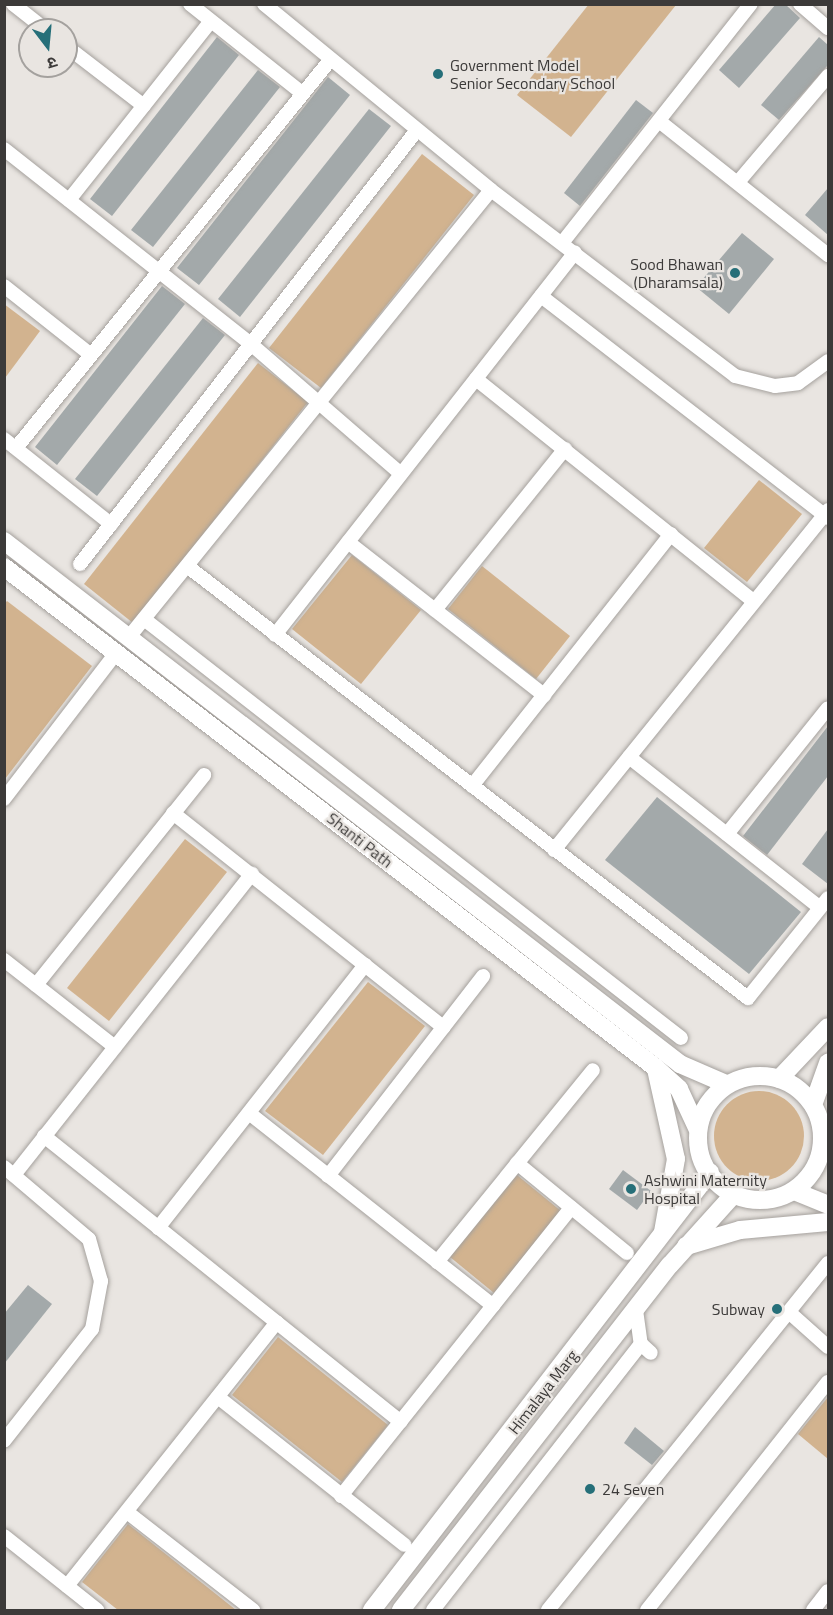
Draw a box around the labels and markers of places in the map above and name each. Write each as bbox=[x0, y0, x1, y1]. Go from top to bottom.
place label: Government Model Senior Secondary School bbox=[450, 55, 615, 93]
marker: Government Model Senior Secondary School bbox=[431, 67, 445, 81]
place label: Sood Bhawan (Dharamsala) bbox=[630, 254, 723, 292]
marker: Sood Bhawan (Dharamsala) bbox=[728, 266, 742, 280]
place label: Ashwini Maternity Hospital bbox=[644, 1170, 767, 1208]
marker: Ashwini Maternity Hospital bbox=[622, 1180, 640, 1198]
place label: Subway bbox=[712, 1299, 765, 1319]
marker: Subway bbox=[770, 1302, 784, 1316]
place label: 24 Seven bbox=[602, 1479, 664, 1499]
marker: 24 Seven bbox=[583, 1482, 597, 1496]

